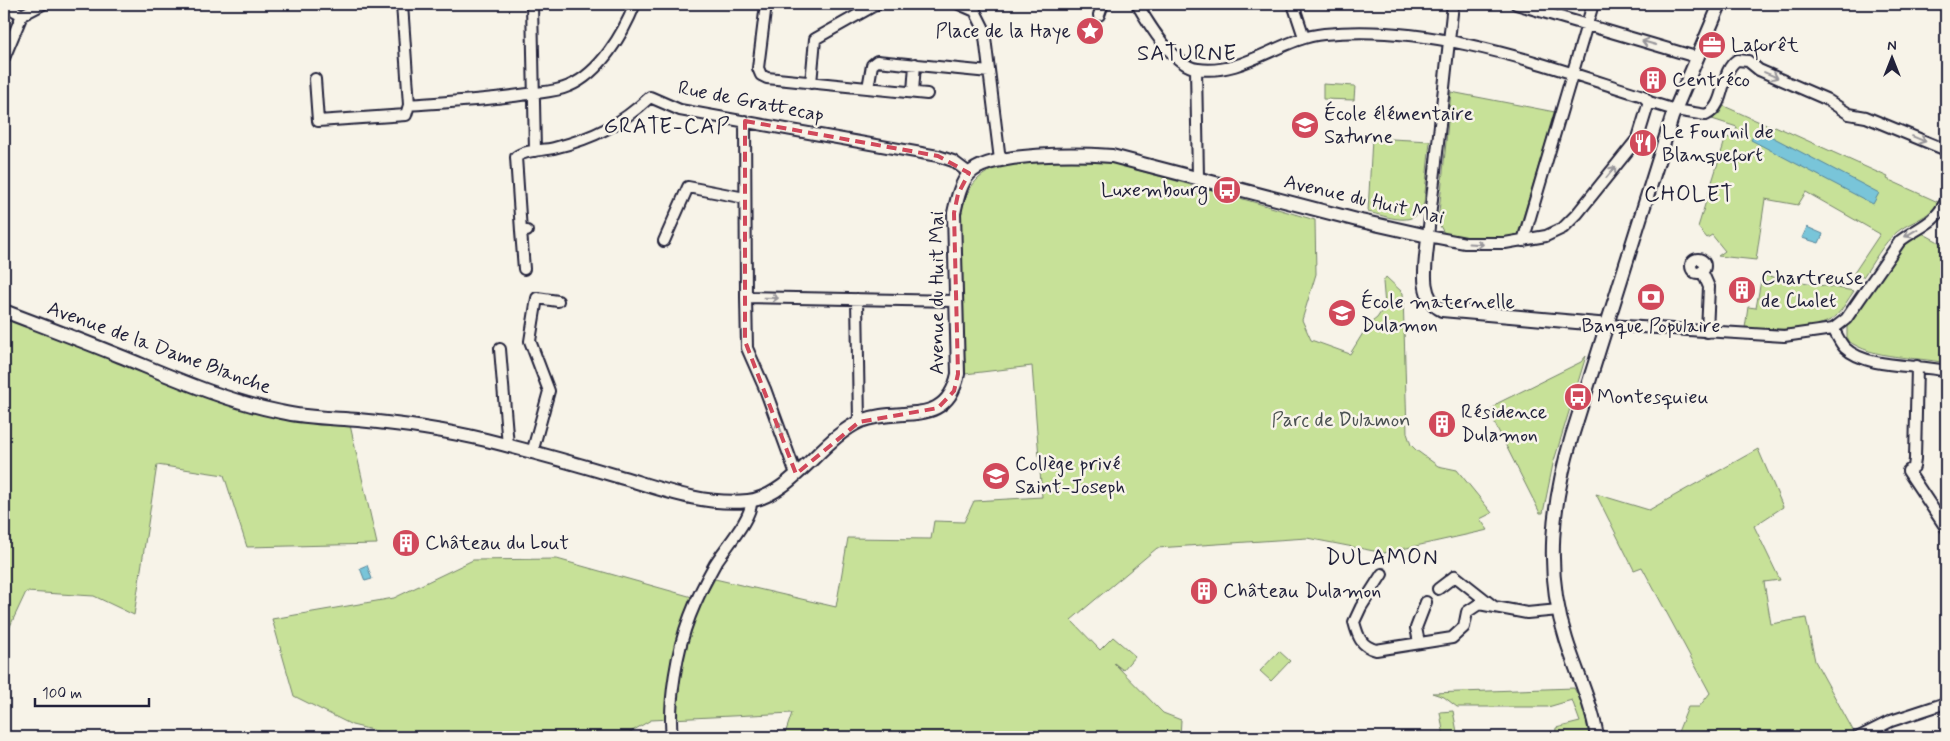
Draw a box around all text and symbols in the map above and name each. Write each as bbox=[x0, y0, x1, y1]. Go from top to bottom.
place icon: Place de la Haye bbox=[1075, 16, 1105, 46]
place label: Place de la Haye bbox=[936, 18, 1071, 45]
office icon: Laforêt bbox=[1697, 30, 1727, 60]
place label: Laforêt bbox=[1731, 32, 1799, 61]
north arrow bbox=[1868, 32, 1918, 82]
text: N bbox=[1887, 37, 1897, 55]
one-way arrow bbox=[1642, 38, 1658, 48]
district label: SATURNE bbox=[1137, 40, 1237, 68]
building icon: Centréco bbox=[1638, 65, 1668, 95]
place label: Centréco bbox=[1672, 67, 1750, 94]
one-way arrow bbox=[1763, 71, 1778, 81]
street label: Rue de Grattecap bbox=[676, 75, 826, 129]
place label: École élémentaire Saturne bbox=[1324, 101, 1473, 151]
school or university icon: École élémentaire Saturne bbox=[1290, 110, 1320, 140]
district label: GRATE-CAP bbox=[604, 113, 730, 141]
place label: Le Fournil de Blanquefort bbox=[1662, 119, 1774, 171]
restaurant icon: Le Fournil de Blanquefort bbox=[1628, 128, 1658, 158]
one-way arrow bbox=[1911, 135, 1926, 145]
one-way arrow bbox=[1605, 166, 1616, 179]
street label: Avenue du Huit Mai bbox=[1281, 168, 1447, 232]
bus stop icon: Luxembourg bbox=[1212, 175, 1242, 205]
place label: Luxembourg bbox=[1101, 177, 1208, 205]
district label: CHOLET bbox=[1644, 181, 1734, 209]
street label: Avenue du Huit Mai bbox=[924, 211, 951, 375]
one-way arrow bbox=[1905, 229, 1919, 239]
one-way arrow bbox=[1468, 239, 1484, 248]
place label: Chartreuse de Cholet bbox=[1761, 265, 1864, 315]
building icon: Chartreuse de Cholet bbox=[1727, 275, 1757, 305]
bank icon: Banque Populaire bbox=[1636, 282, 1666, 312]
place label: École maternelle Dulamon bbox=[1361, 289, 1515, 339]
one-way arrow bbox=[763, 293, 779, 302]
street label: Avenue de la Dame Blanche bbox=[43, 295, 275, 401]
school or university icon: École maternelle Dulamon bbox=[1327, 298, 1357, 328]
place label: Banque Populaire bbox=[1581, 313, 1721, 340]
bus stop icon: Montesquieu bbox=[1563, 382, 1593, 412]
place label: Montesquieu bbox=[1597, 384, 1708, 411]
place label: Résidence Dulamon bbox=[1461, 399, 1547, 449]
park label: Parc de Dulamon bbox=[1271, 407, 1411, 434]
building icon: Résidence Dulamon bbox=[1427, 409, 1457, 439]
one-way arrow bbox=[775, 420, 784, 436]
place label: Collège privé Saint-Joseph bbox=[1015, 451, 1125, 501]
school or university icon: Collège privé Saint-Joseph bbox=[981, 461, 1011, 491]
building icon: Château du Lout bbox=[391, 528, 421, 558]
place label: Château du Lout bbox=[425, 530, 569, 557]
district label: DULAMON bbox=[1325, 544, 1439, 572]
building icon: Château Dulamon bbox=[1189, 576, 1219, 606]
place label: Château Dulamon bbox=[1223, 578, 1381, 605]
scale bar bbox=[35, 676, 149, 708]
text: 100 m bbox=[42, 684, 82, 704]

